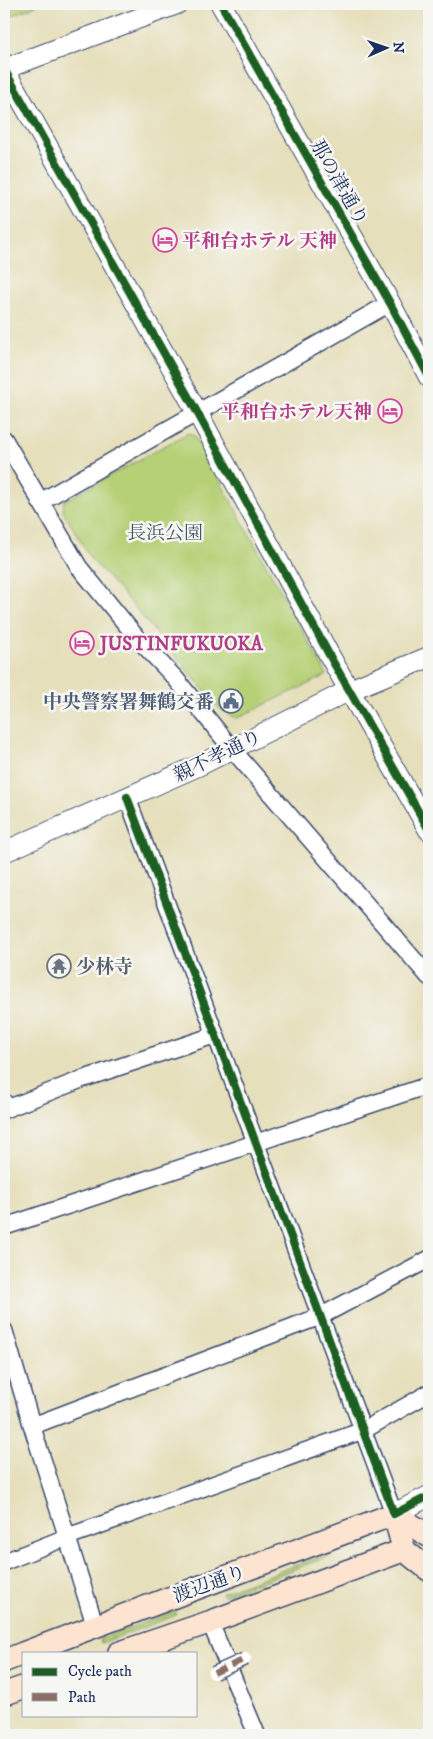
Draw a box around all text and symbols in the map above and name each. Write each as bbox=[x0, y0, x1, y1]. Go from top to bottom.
north arrow bbox=[360, 22, 410, 72]
text: N bbox=[389, 42, 407, 54]
street label: 那の津通り bbox=[305, 136, 372, 230]
hotel icon: 平和台ホテル 天神 bbox=[152, 227, 178, 253]
place label: 平和台ホテル 天神 bbox=[182, 230, 337, 253]
hotel icon: 平和台ホテル天神 bbox=[377, 398, 403, 424]
place label: 平和台ホテル天神 bbox=[221, 401, 372, 424]
park label: 長浜公園 bbox=[127, 522, 203, 545]
hotel icon: JUSTINFUKUOKA bbox=[69, 630, 95, 656]
place label: JUSTINFUKUOKA bbox=[98, 633, 264, 656]
public building icon: 中央警察署舞鶴交番 bbox=[218, 688, 244, 714]
place label: 中央警察署舞鶴交番 bbox=[43, 691, 214, 714]
street label: 親不孝通り bbox=[170, 725, 265, 788]
temple icon: 少林寺 bbox=[46, 953, 72, 979]
place label: 少林寺 bbox=[76, 956, 133, 979]
street label: 渡辺通り bbox=[170, 1561, 249, 1608]
legend bbox=[22, 1652, 198, 1716]
text: Cycle path bbox=[68, 1662, 132, 1681]
text: Path bbox=[68, 1688, 96, 1707]

